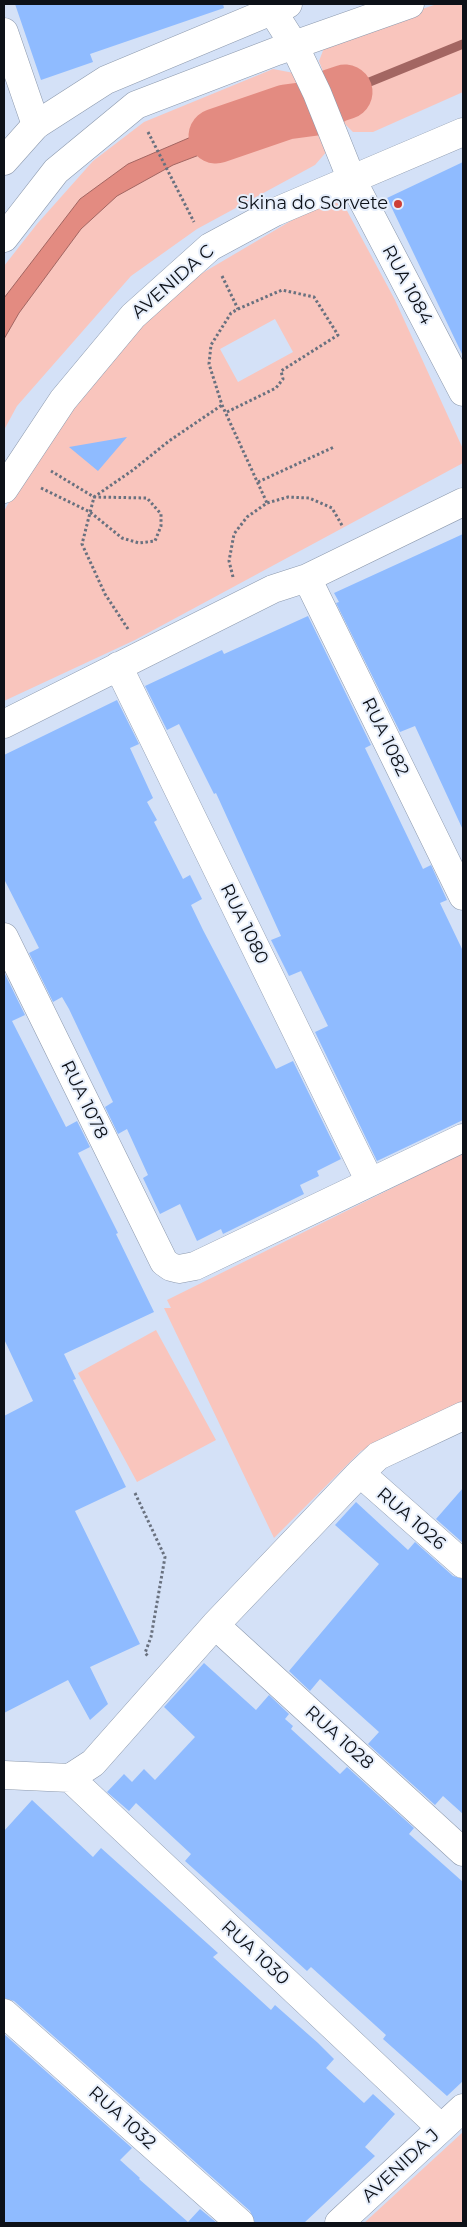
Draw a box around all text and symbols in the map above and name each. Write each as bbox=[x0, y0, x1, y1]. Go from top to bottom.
place label: Skina do Sorvete bbox=[238, 193, 388, 215]
marker: Skina do Sorvete bbox=[392, 198, 404, 210]
street label: AVENIDA C bbox=[128, 240, 218, 324]
street label: RUA 1084 bbox=[377, 242, 437, 328]
street label: RUA 1082 bbox=[357, 694, 413, 780]
street label: RUA 1080 bbox=[215, 880, 273, 968]
street label: RUA 1078 bbox=[56, 1057, 112, 1143]
street label: RUA 1026 bbox=[372, 1483, 450, 1555]
street label: RUA 1028 bbox=[300, 1702, 378, 1774]
street label: RUA 1030 bbox=[217, 1916, 293, 1990]
street label: RUA 1032 bbox=[84, 2082, 160, 2154]
street label: AVENIDA J bbox=[358, 2125, 444, 2207]

